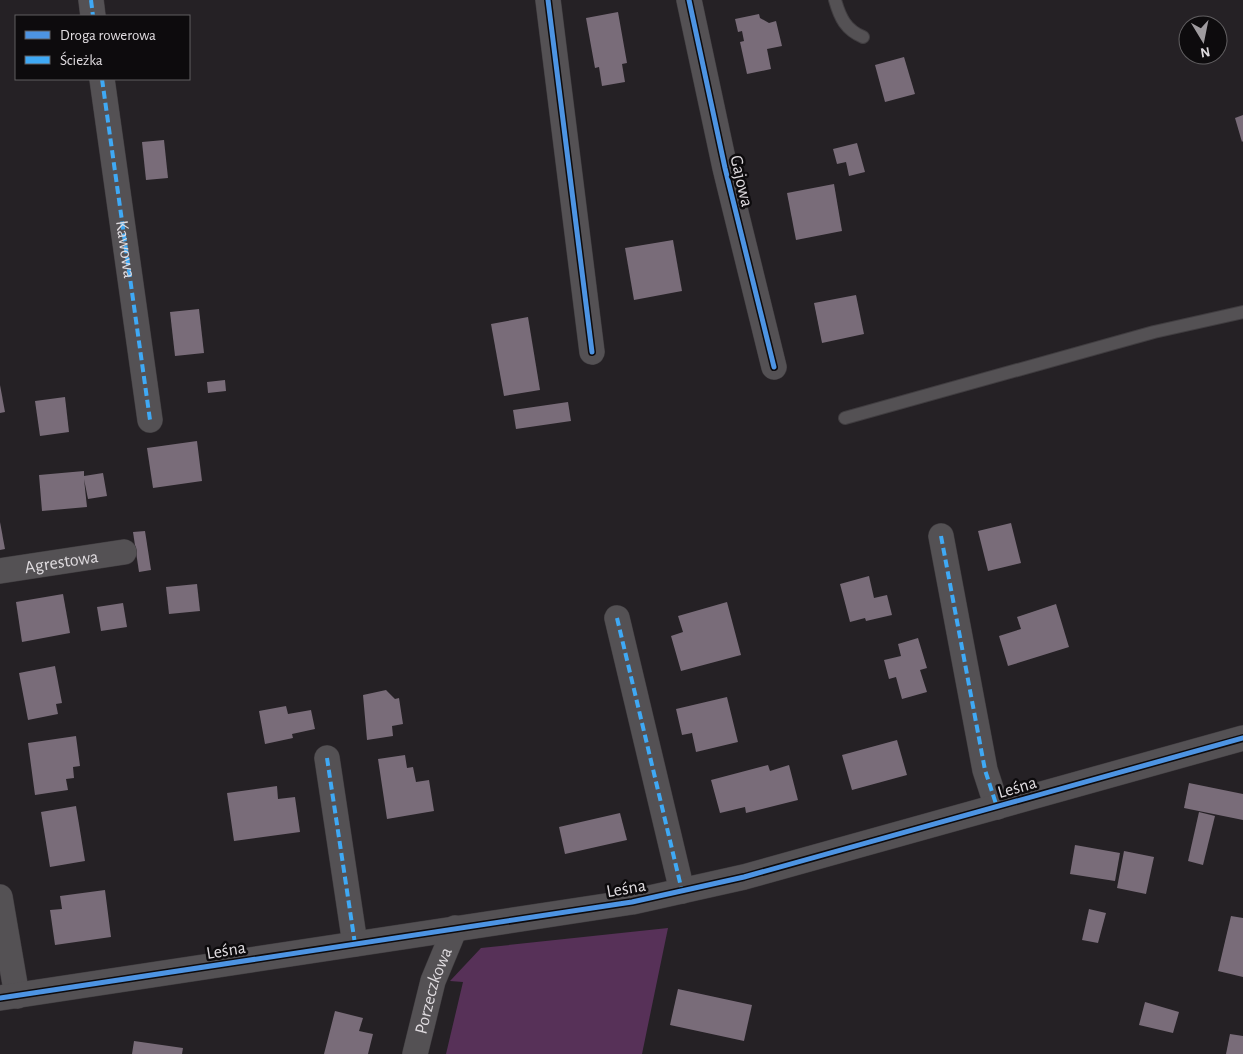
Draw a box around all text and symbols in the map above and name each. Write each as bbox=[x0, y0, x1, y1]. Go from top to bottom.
legend bbox=[15, 15, 190, 80]
north arrow bbox=[1178, 15, 1228, 65]
text: Droga rowerowa bbox=[60, 28, 156, 43]
text: N bbox=[1199, 44, 1211, 60]
text: Ścieżka bbox=[60, 51, 103, 68]
street label: Gajowa bbox=[726, 154, 756, 209]
street label: Kawowa bbox=[112, 219, 138, 280]
street label: Agrestowa bbox=[23, 548, 99, 577]
street label: Leśna bbox=[996, 774, 1039, 802]
street label: Leśna bbox=[605, 877, 647, 901]
street label: Leśna bbox=[205, 939, 247, 963]
street label: Porzeczkowa bbox=[412, 945, 456, 1036]

